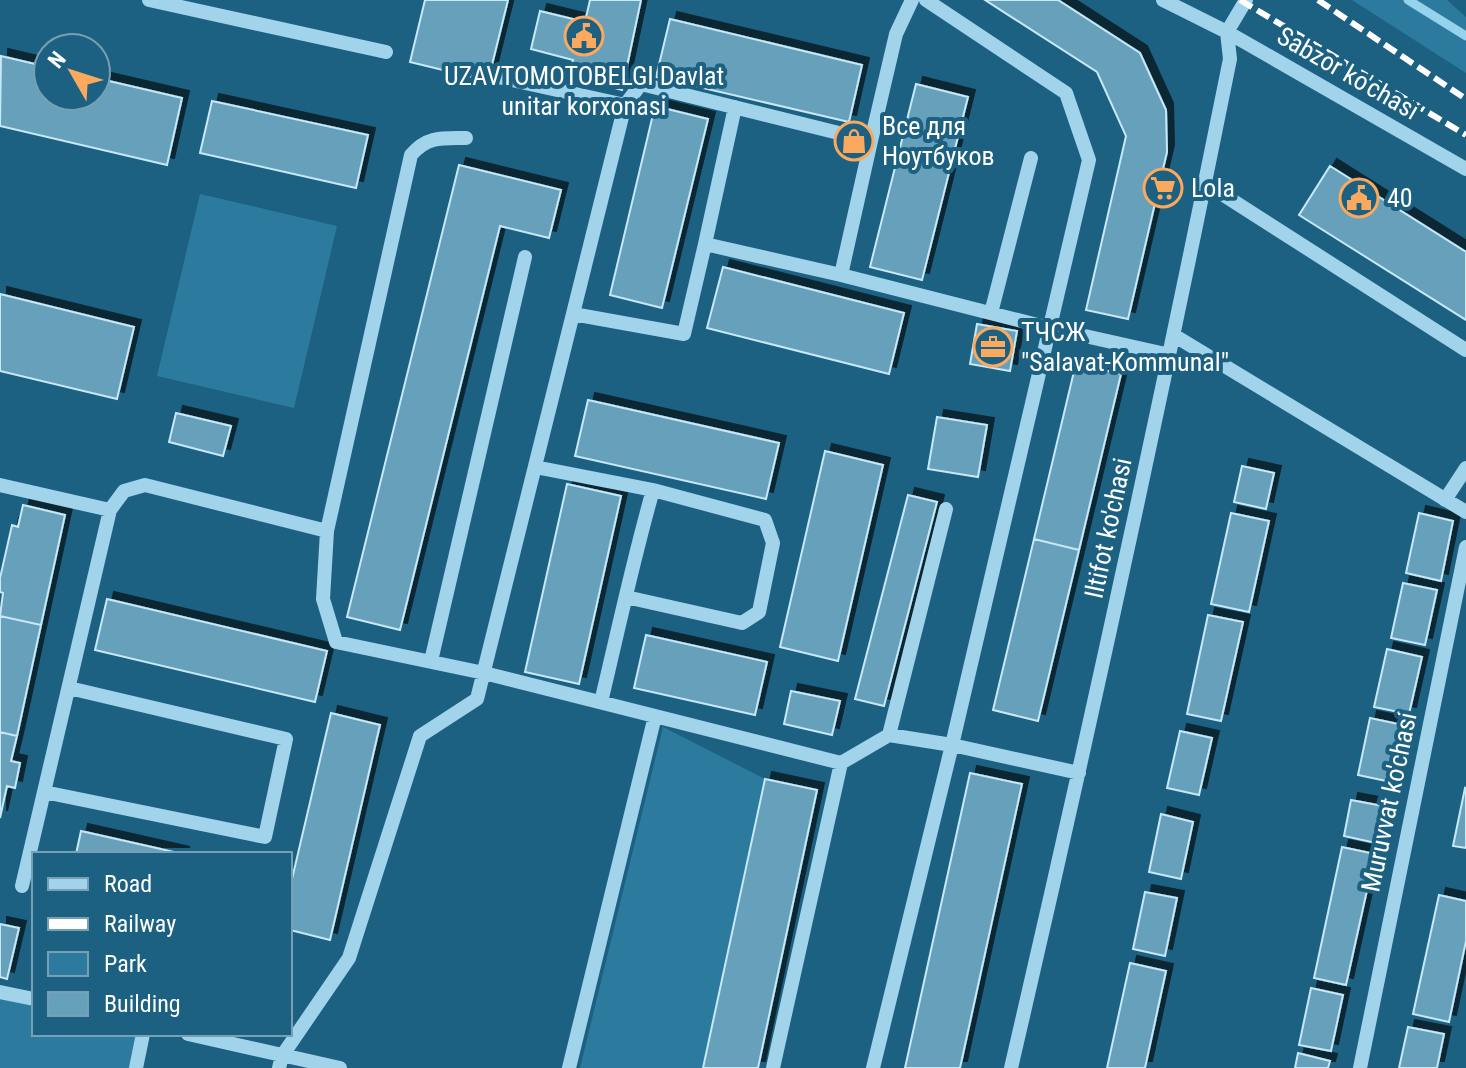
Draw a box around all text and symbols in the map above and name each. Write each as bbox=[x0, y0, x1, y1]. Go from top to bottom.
public building icon: UZAVTOMOTOBELGI Davlat unitar korxonasi bbox=[563, 15, 605, 57]
street label: Sabzor ko'chasi bbox=[1272, 20, 1424, 126]
north arrow bbox=[32, 32, 112, 112]
text: N bbox=[43, 47, 71, 73]
place label: UZAVTOMOTOBELGI Davlat unitar korxonasi bbox=[444, 61, 724, 121]
place label: Все для Ноутбуков bbox=[882, 111, 995, 171]
shop icon: Все для Ноутбуков bbox=[833, 120, 875, 162]
supermarket icon: Lola bbox=[1142, 167, 1184, 209]
place label: Lola bbox=[1191, 173, 1235, 203]
public building icon: 40 bbox=[1338, 177, 1380, 219]
place label: 40 bbox=[1387, 183, 1413, 213]
place label: ТЧСЖ "Salavat-Kommunal" bbox=[1021, 317, 1229, 377]
office icon: ТЧСЖ "Salavat-Kommunal" bbox=[972, 326, 1014, 368]
street label: Iltifot ko'chasi bbox=[1078, 455, 1138, 601]
street label: Muruvvat ko'chasi bbox=[1355, 710, 1423, 894]
legend bbox=[32, 852, 292, 1036]
text: Road bbox=[104, 870, 152, 898]
text: Railway bbox=[104, 910, 176, 938]
text: Park bbox=[104, 950, 147, 978]
text: Building bbox=[104, 990, 181, 1018]

